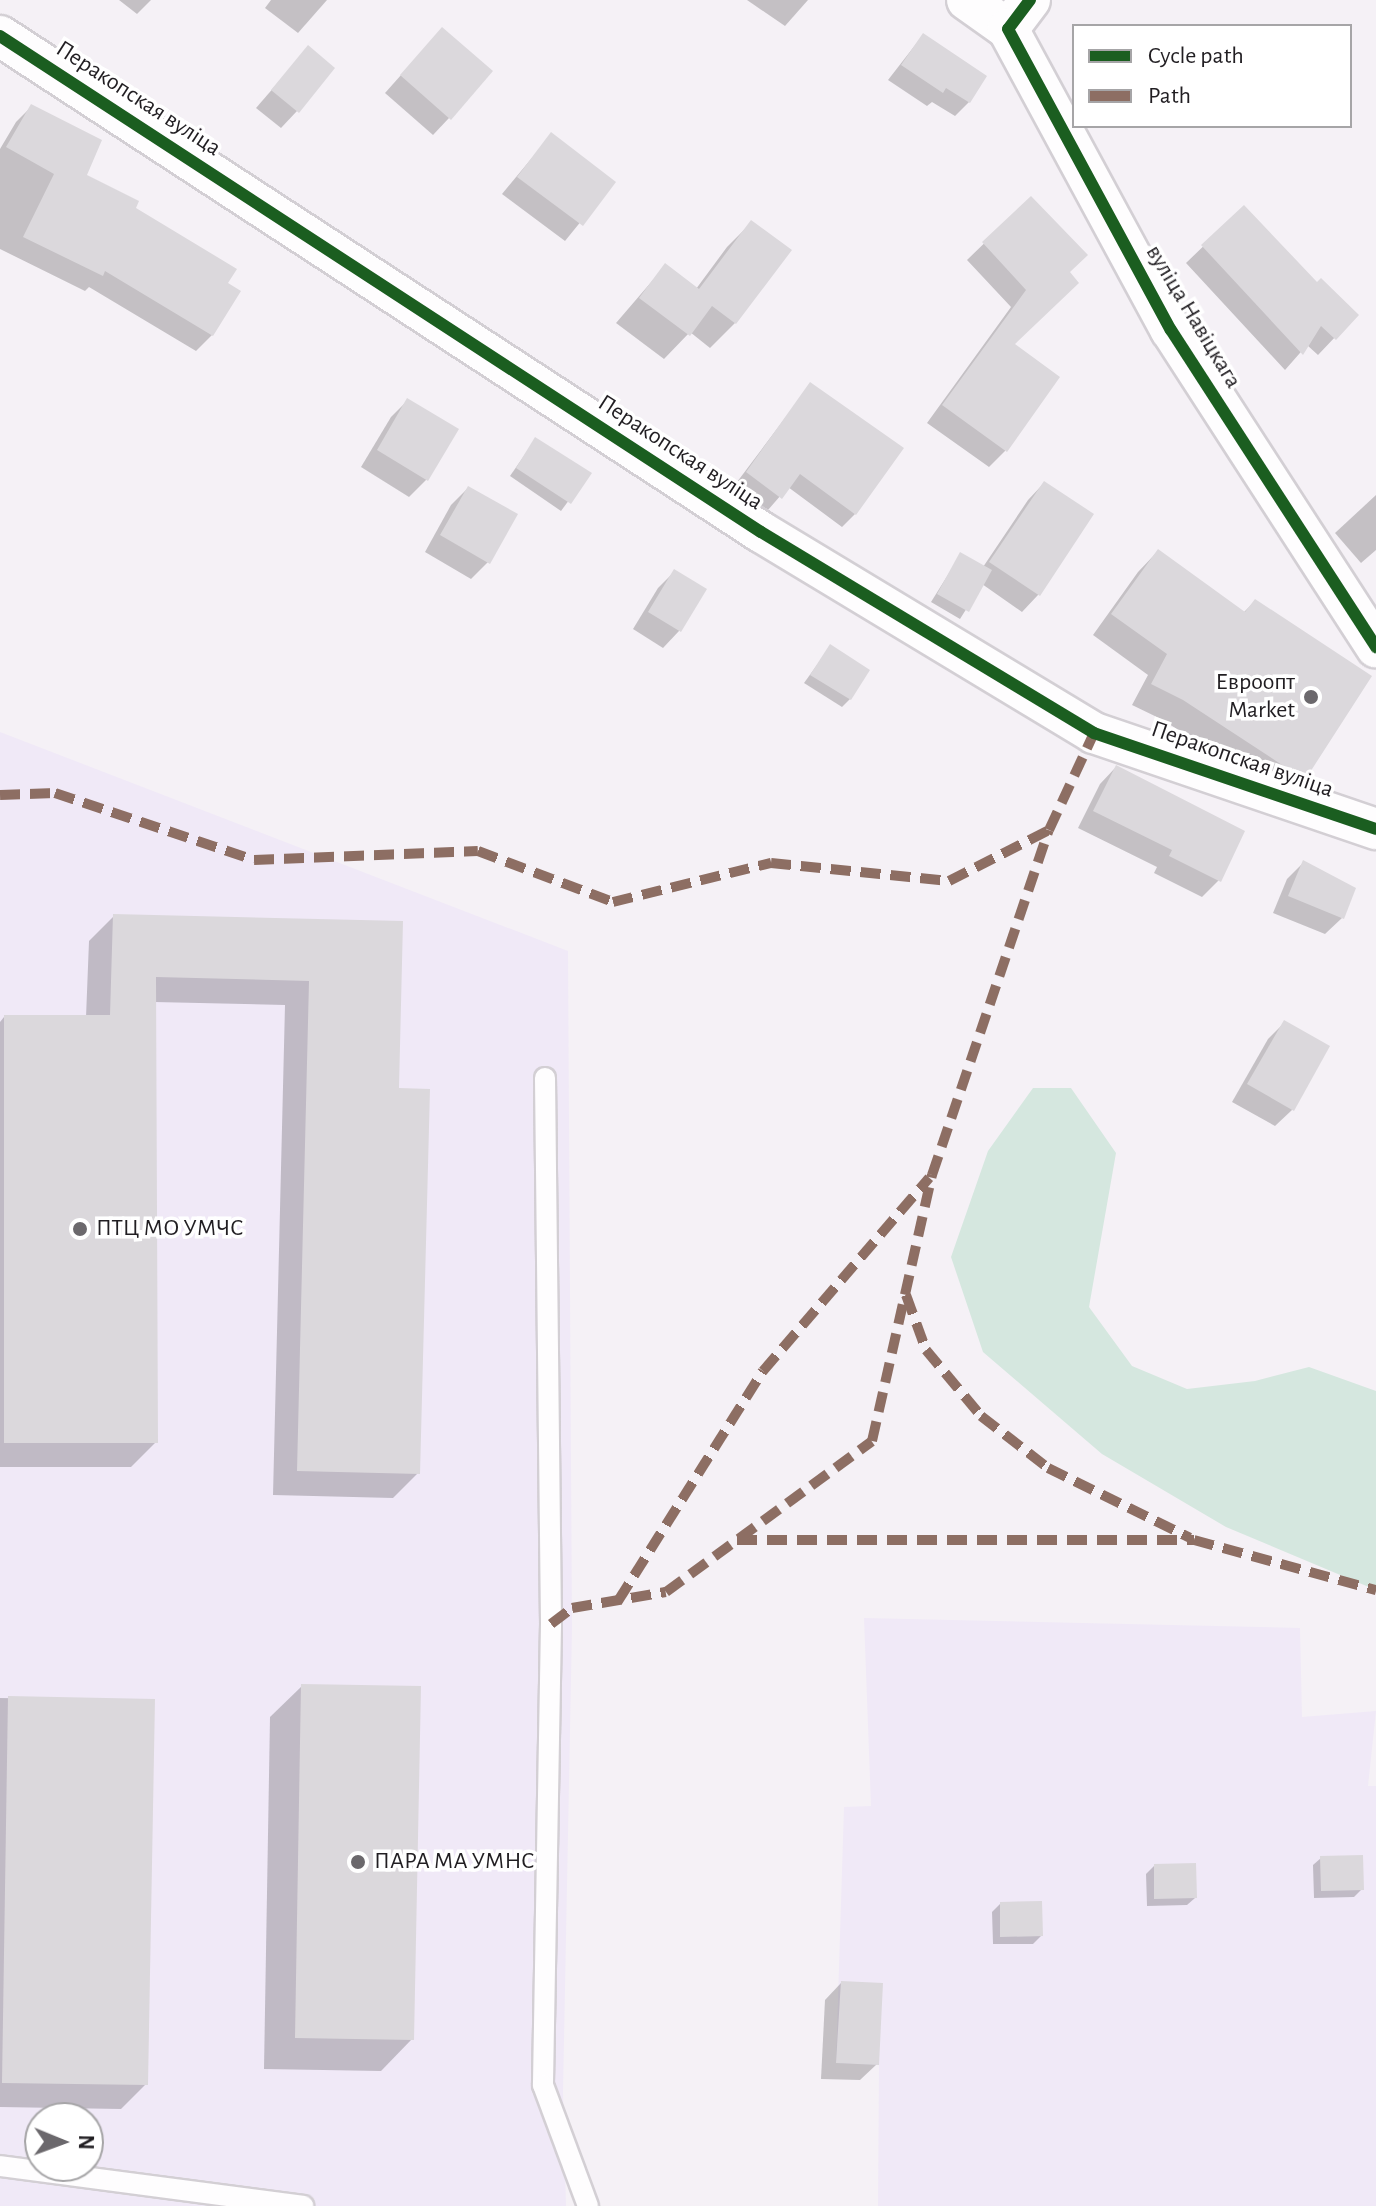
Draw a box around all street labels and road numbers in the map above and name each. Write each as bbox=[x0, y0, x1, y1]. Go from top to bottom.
street label: Перакопская вуліца bbox=[50, 35, 226, 163]
street label: вуліца Навіцкага bbox=[1139, 240, 1247, 394]
street label: Перакопская вуліца bbox=[592, 389, 768, 517]
street label: Перакопская вуліца bbox=[1147, 715, 1337, 805]

